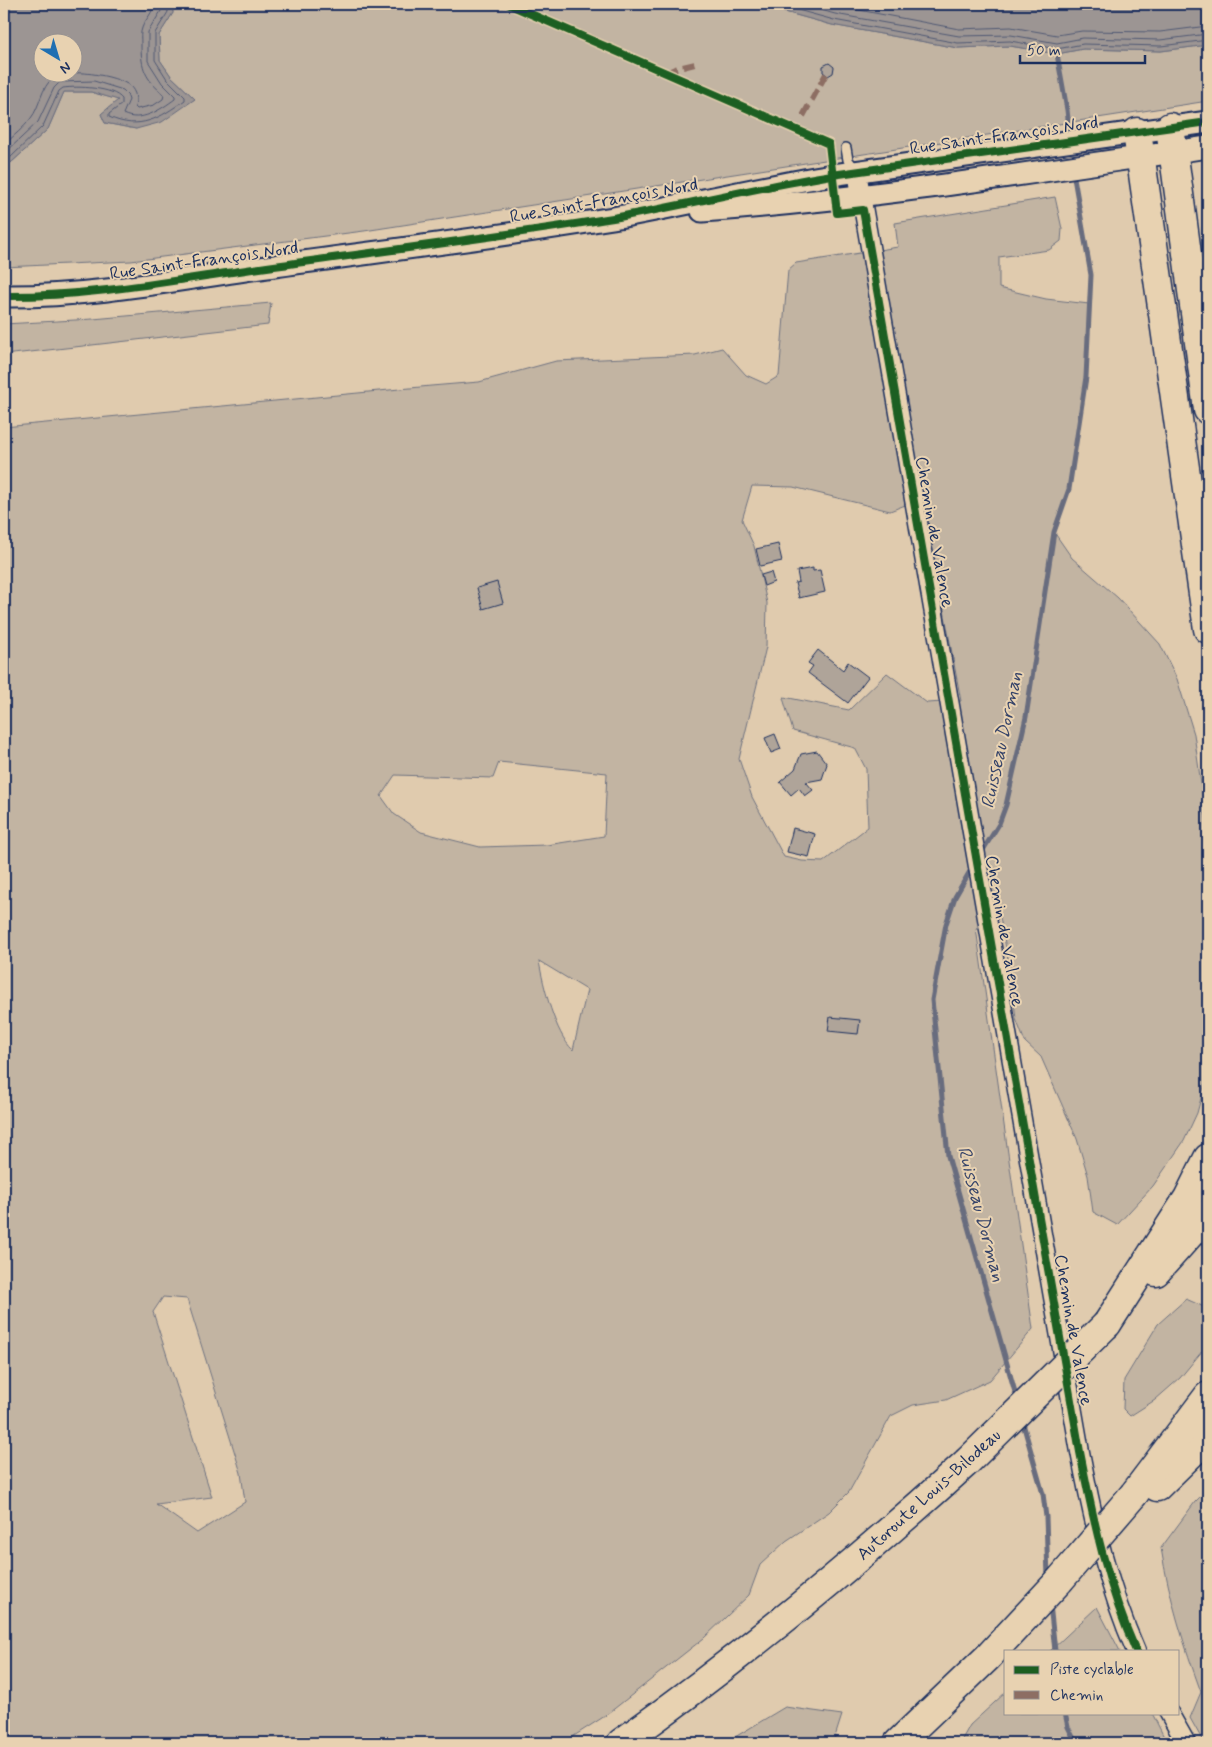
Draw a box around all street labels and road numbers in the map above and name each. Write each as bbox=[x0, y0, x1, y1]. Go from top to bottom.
street label: Rue Saint-François Nord bbox=[908, 111, 1100, 161]
street label: Rue Saint-François Nord bbox=[508, 173, 700, 229]
street label: Rue Saint-François Nord bbox=[108, 236, 300, 286]
street label: Chemin de Valence bbox=[909, 454, 959, 610]
street label: Chemin de Valence bbox=[979, 853, 1029, 1009]
street label: Chemin de Valence bbox=[1048, 1252, 1098, 1408]
street label: Autoroute Louis-Bilodeau bbox=[852, 1424, 1006, 1566]

